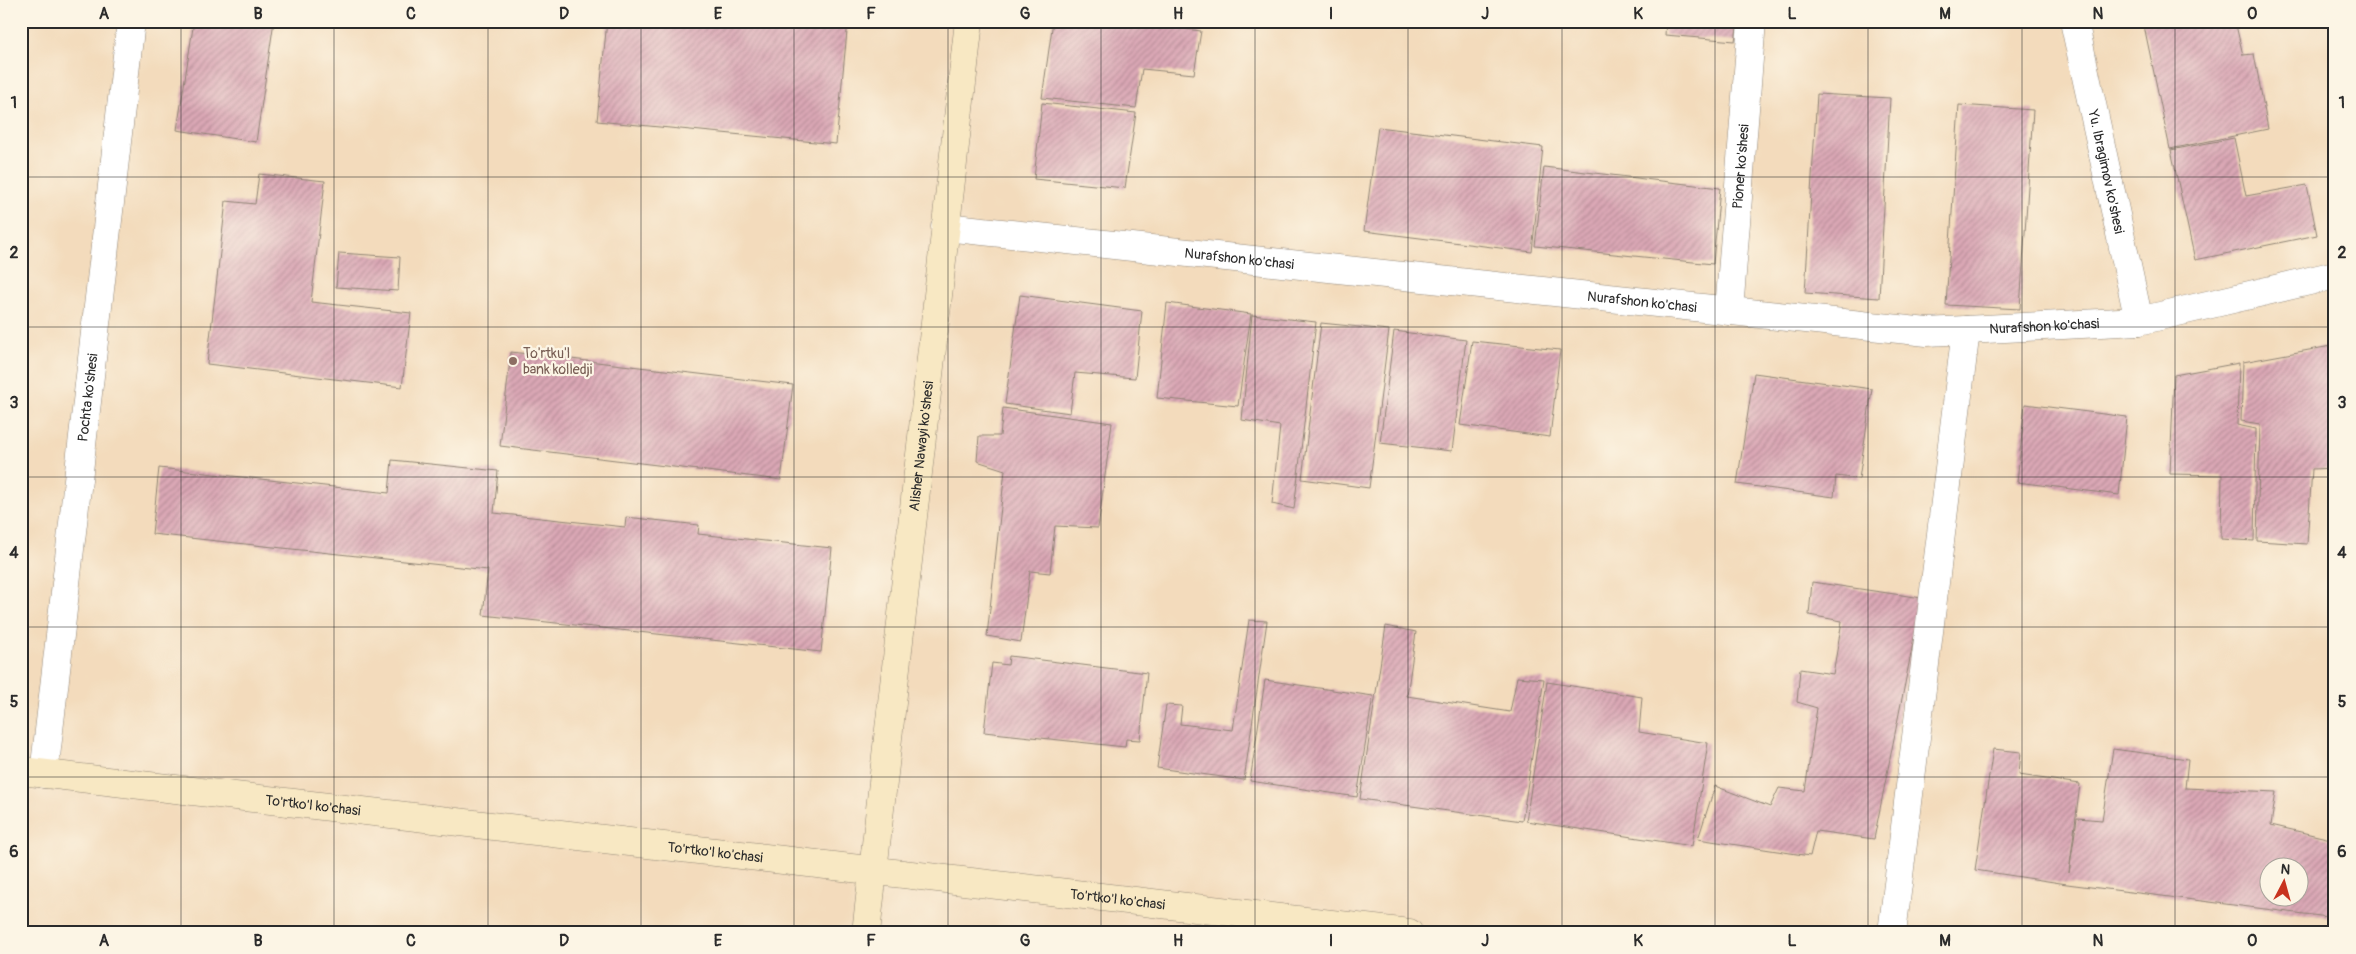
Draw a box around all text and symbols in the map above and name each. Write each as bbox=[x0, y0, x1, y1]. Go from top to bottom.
text: A bbox=[99, 4, 110, 24]
text: B bbox=[253, 4, 263, 24]
text: C bbox=[406, 4, 416, 24]
text: D bbox=[559, 4, 569, 24]
text: E bbox=[714, 4, 723, 24]
text: F bbox=[866, 4, 876, 24]
text: G bbox=[1020, 4, 1031, 24]
text: H bbox=[1173, 4, 1183, 24]
text: I bbox=[1329, 4, 1333, 24]
text: J bbox=[1481, 4, 1489, 24]
text: K bbox=[1633, 4, 1643, 24]
text: L bbox=[1787, 4, 1797, 24]
text: M bbox=[1939, 4, 1951, 24]
text: N bbox=[2093, 4, 2104, 24]
text: O bbox=[2247, 4, 2257, 24]
text: 1 bbox=[11, 93, 17, 113]
text: 1 bbox=[2339, 93, 2345, 113]
street label: Yu. Ibragimov ko'shesi bbox=[2084, 107, 2128, 236]
street label: Pioner ko'shesi bbox=[1729, 123, 1753, 210]
text: 2 bbox=[10, 243, 19, 263]
text: 2 bbox=[2338, 243, 2347, 263]
street label: Nurafshon ko'chasi bbox=[1184, 245, 1295, 273]
street label: Nurafshon ko'chasi bbox=[1586, 288, 1698, 316]
street label: Nurafshon ko'chasi bbox=[1989, 315, 2100, 338]
place label: To'rtku'l bank kolledji bbox=[523, 345, 593, 378]
street label: Pochta ko'shesi bbox=[74, 352, 102, 443]
marker: To'rtku'l bank kolledji bbox=[507, 355, 519, 367]
street label: Alisher Nawayi ko'shesi bbox=[906, 380, 937, 512]
text: 3 bbox=[10, 393, 19, 413]
text: 3 bbox=[2338, 393, 2347, 413]
text: 4 bbox=[9, 543, 19, 563]
text: 4 bbox=[2337, 543, 2347, 563]
text: 5 bbox=[10, 692, 19, 712]
text: 5 bbox=[2338, 692, 2347, 712]
street label: To'rtko'l ko'chasi bbox=[264, 792, 362, 820]
street label: To'rtko'l ko'chasi bbox=[667, 839, 764, 867]
text: 6 bbox=[9, 842, 19, 862]
text: 6 bbox=[2337, 842, 2347, 862]
north arrow bbox=[2258, 856, 2308, 906]
text: N bbox=[2280, 861, 2291, 879]
street label: To'rtko'l ko'chasi bbox=[1069, 885, 1167, 914]
text: A bbox=[99, 931, 110, 951]
text: B bbox=[253, 931, 263, 951]
text: C bbox=[406, 931, 416, 951]
text: D bbox=[559, 931, 569, 951]
text: E bbox=[714, 931, 723, 951]
text: F bbox=[866, 931, 876, 951]
text: G bbox=[1020, 931, 1031, 951]
text: H bbox=[1173, 931, 1183, 951]
text: I bbox=[1329, 931, 1333, 951]
text: J bbox=[1481, 931, 1489, 951]
text: K bbox=[1633, 931, 1643, 951]
text: L bbox=[1787, 931, 1797, 951]
text: M bbox=[1939, 931, 1951, 951]
text: N bbox=[2093, 931, 2104, 951]
text: O bbox=[2247, 931, 2257, 951]

